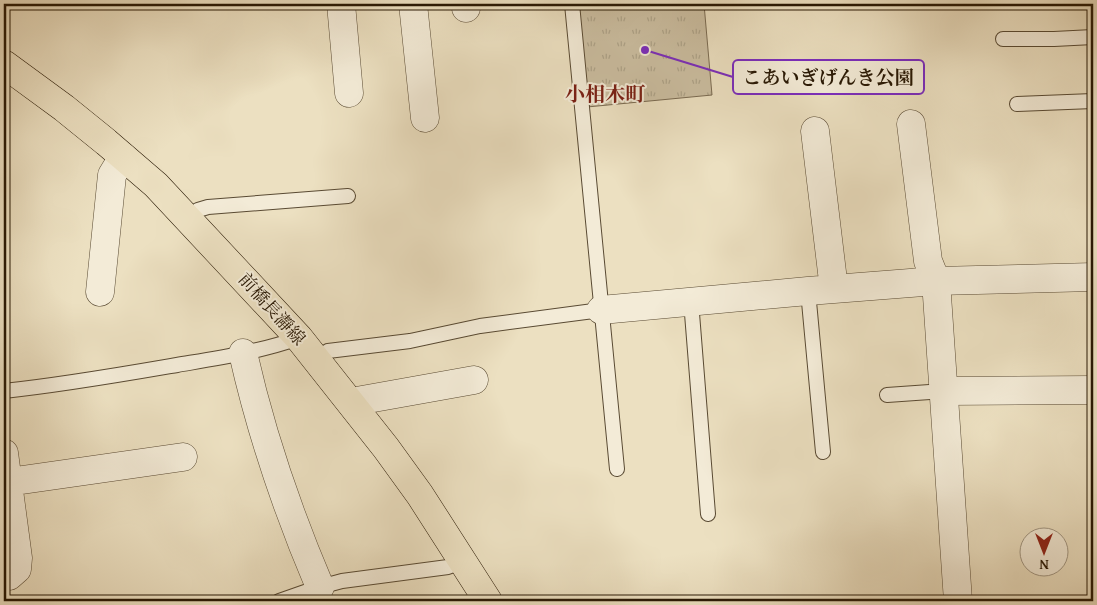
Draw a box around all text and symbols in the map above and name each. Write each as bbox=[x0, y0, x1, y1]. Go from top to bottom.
callout: こあいぎげんき公園 bbox=[733, 60, 924, 94]
text: こあいぎげんき公園 bbox=[742, 63, 914, 91]
district label: 小相木町 bbox=[565, 79, 646, 108]
street label: 前橋長瀞線 bbox=[232, 266, 313, 351]
north arrow bbox=[1020, 528, 1070, 578]
text: N bbox=[1039, 555, 1049, 575]

